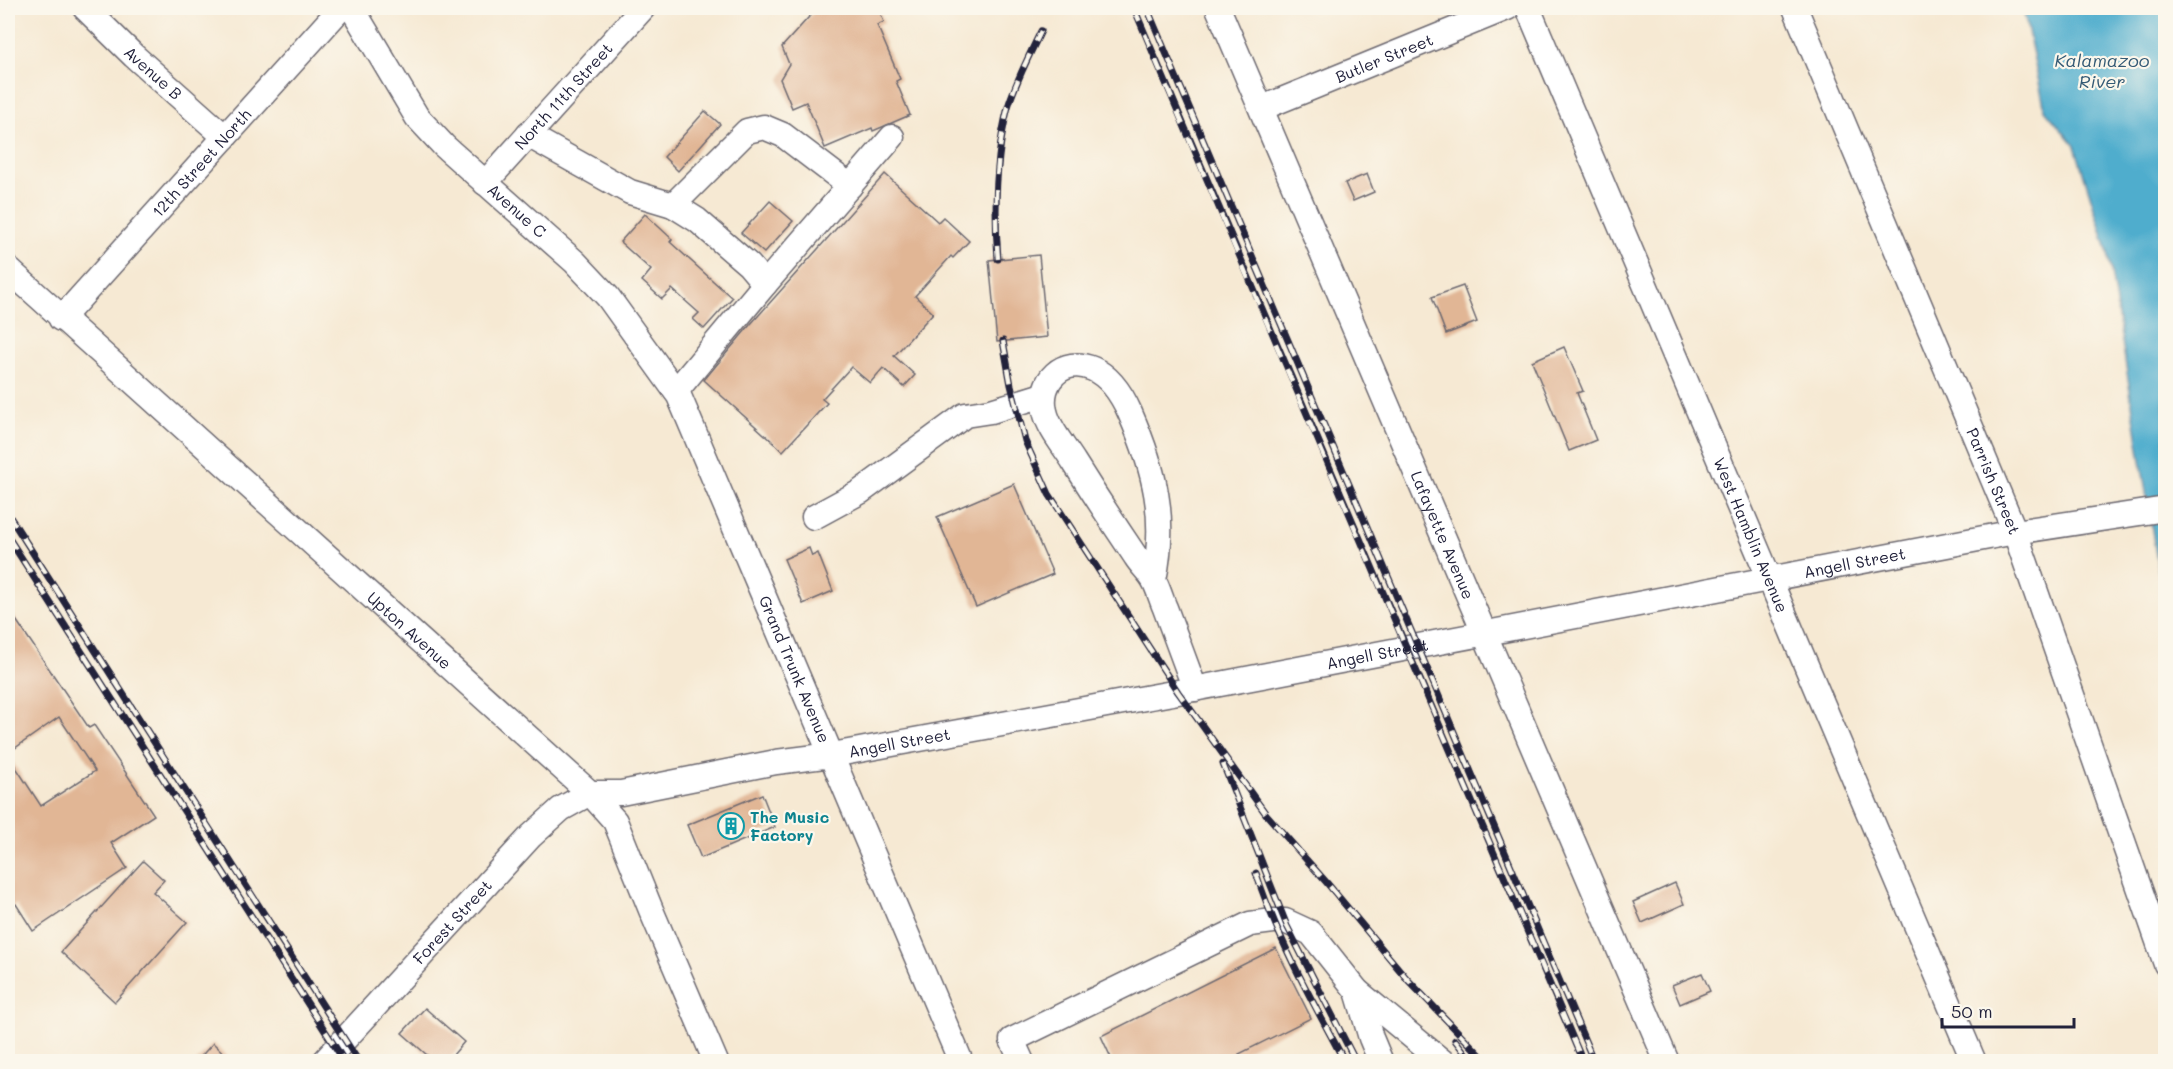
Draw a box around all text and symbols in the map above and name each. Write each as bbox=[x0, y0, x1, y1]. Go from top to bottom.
street label: Butler Street bbox=[1332, 28, 1436, 87]
street label: North 11th Street bbox=[509, 38, 617, 154]
street label: Avenue B bbox=[120, 41, 187, 104]
water label: Kalamazoo River bbox=[2055, 48, 2150, 93]
street label: 12th Street North bbox=[147, 104, 255, 221]
street label: Avenue C bbox=[483, 179, 551, 242]
street label: Parrish Street bbox=[1962, 424, 2026, 537]
street label: West Hamblin Avenue bbox=[1709, 454, 1794, 615]
street label: Lafayette Avenue bbox=[1406, 468, 1480, 602]
street label: Angell Street bbox=[1802, 542, 1907, 582]
street label: Upton Avenue bbox=[363, 587, 456, 673]
street label: Grand Trunk Avenue bbox=[755, 592, 835, 746]
street label: Angell Street bbox=[1324, 633, 1430, 673]
street label: Angell Street bbox=[847, 723, 952, 762]
place label: The Music Factory bbox=[750, 806, 829, 845]
building icon: The Music Factory bbox=[716, 811, 746, 841]
street label: Forest Street bbox=[408, 875, 496, 968]
scale bar bbox=[1942, 991, 2074, 1029]
text: 50 m bbox=[1951, 999, 1993, 1023]

